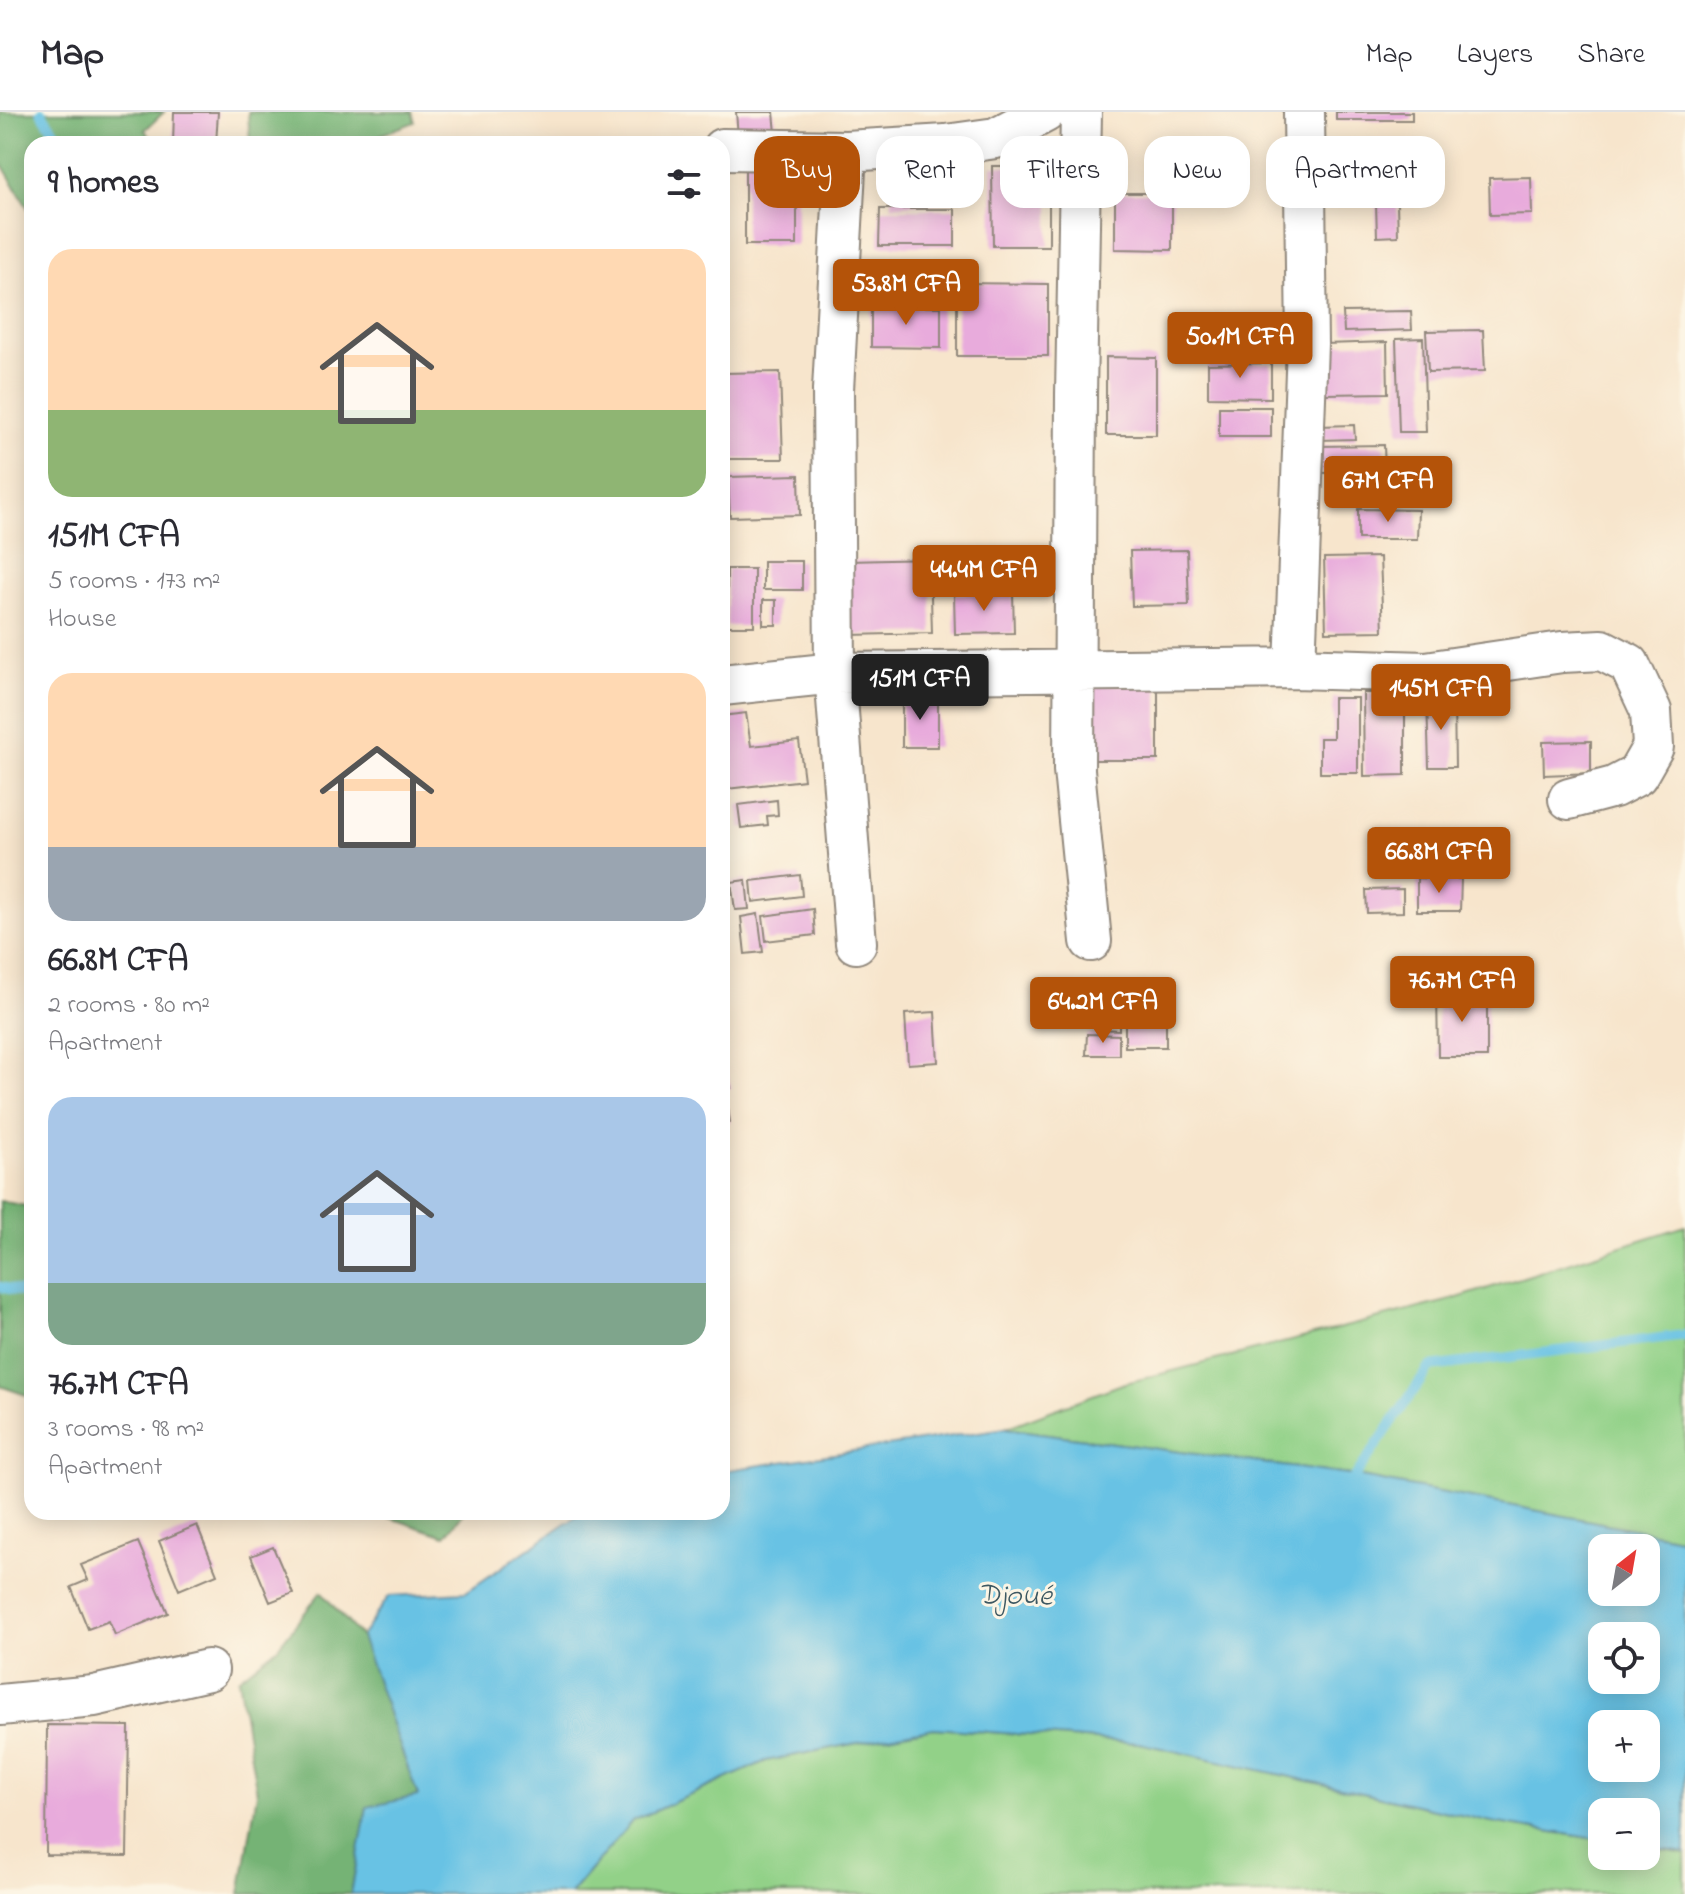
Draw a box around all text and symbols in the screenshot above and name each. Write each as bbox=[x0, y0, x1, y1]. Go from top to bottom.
text: Map bbox=[40, 27, 104, 83]
text: Map bbox=[1365, 35, 1413, 76]
text: Layers bbox=[1457, 35, 1533, 76]
text: Share bbox=[1577, 35, 1645, 76]
chip: Buy bbox=[754, 136, 860, 208]
chip: Rent bbox=[876, 136, 984, 208]
chip: Filters bbox=[1000, 136, 1128, 208]
chip: New bbox=[1144, 136, 1250, 208]
chip: Apartment bbox=[1266, 136, 1445, 208]
text: 9 homes bbox=[48, 159, 160, 209]
icon: filters bbox=[662, 162, 706, 206]
pin: 53.8M CFA bbox=[814, 259, 998, 327]
text: 53.8M CFA bbox=[851, 266, 961, 304]
icon: home bbox=[305, 301, 449, 445]
pin: 50.1M CFA bbox=[1148, 312, 1332, 380]
text: 50.1M CFA bbox=[1185, 319, 1295, 357]
pin: 67M CFA bbox=[1314, 456, 1462, 524]
text: 67M CFA bbox=[1342, 463, 1434, 501]
text: 151M CFA bbox=[48, 513, 180, 563]
pin: 44.4M CFA bbox=[892, 545, 1076, 613]
text: 44.4M CFA bbox=[931, 552, 1037, 590]
text: 5 rooms · 173 m² bbox=[48, 563, 221, 601]
text: House bbox=[48, 601, 116, 639]
pin: 151M CFA bbox=[837, 654, 1003, 722]
text: 151M CFA bbox=[870, 661, 970, 699]
pin: 145M CFA bbox=[1358, 664, 1524, 732]
text: 145M CFA bbox=[1389, 671, 1493, 709]
icon: home bbox=[305, 725, 449, 869]
pin: 66.8M CFA bbox=[1347, 827, 1531, 895]
text: 66.8M CFA bbox=[1385, 834, 1493, 872]
text: 66.8M CFA bbox=[48, 937, 188, 987]
pin: 76.7M CFA bbox=[1370, 956, 1554, 1024]
text: 76.7M CFA bbox=[1408, 963, 1516, 1001]
pin: 64.2M CFA bbox=[1011, 977, 1195, 1045]
text: 64.2M CFA bbox=[1048, 984, 1158, 1022]
text: 2 rooms · 80 m² bbox=[48, 987, 210, 1025]
text: Apartment bbox=[48, 1025, 162, 1063]
icon: home bbox=[305, 1149, 449, 1293]
text: 76.7M CFA bbox=[48, 1361, 189, 1411]
text: 3 rooms · 98 m² bbox=[48, 1411, 204, 1449]
text: Apartment bbox=[48, 1449, 162, 1487]
north arrow bbox=[1588, 1534, 1660, 1606]
map controls bbox=[1588, 1534, 1660, 1870]
water label: Djoué bbox=[978, 1574, 1054, 1620]
button: locate bbox=[1588, 1622, 1660, 1694]
button: + bbox=[1588, 1710, 1660, 1782]
button: − bbox=[1588, 1798, 1660, 1870]

